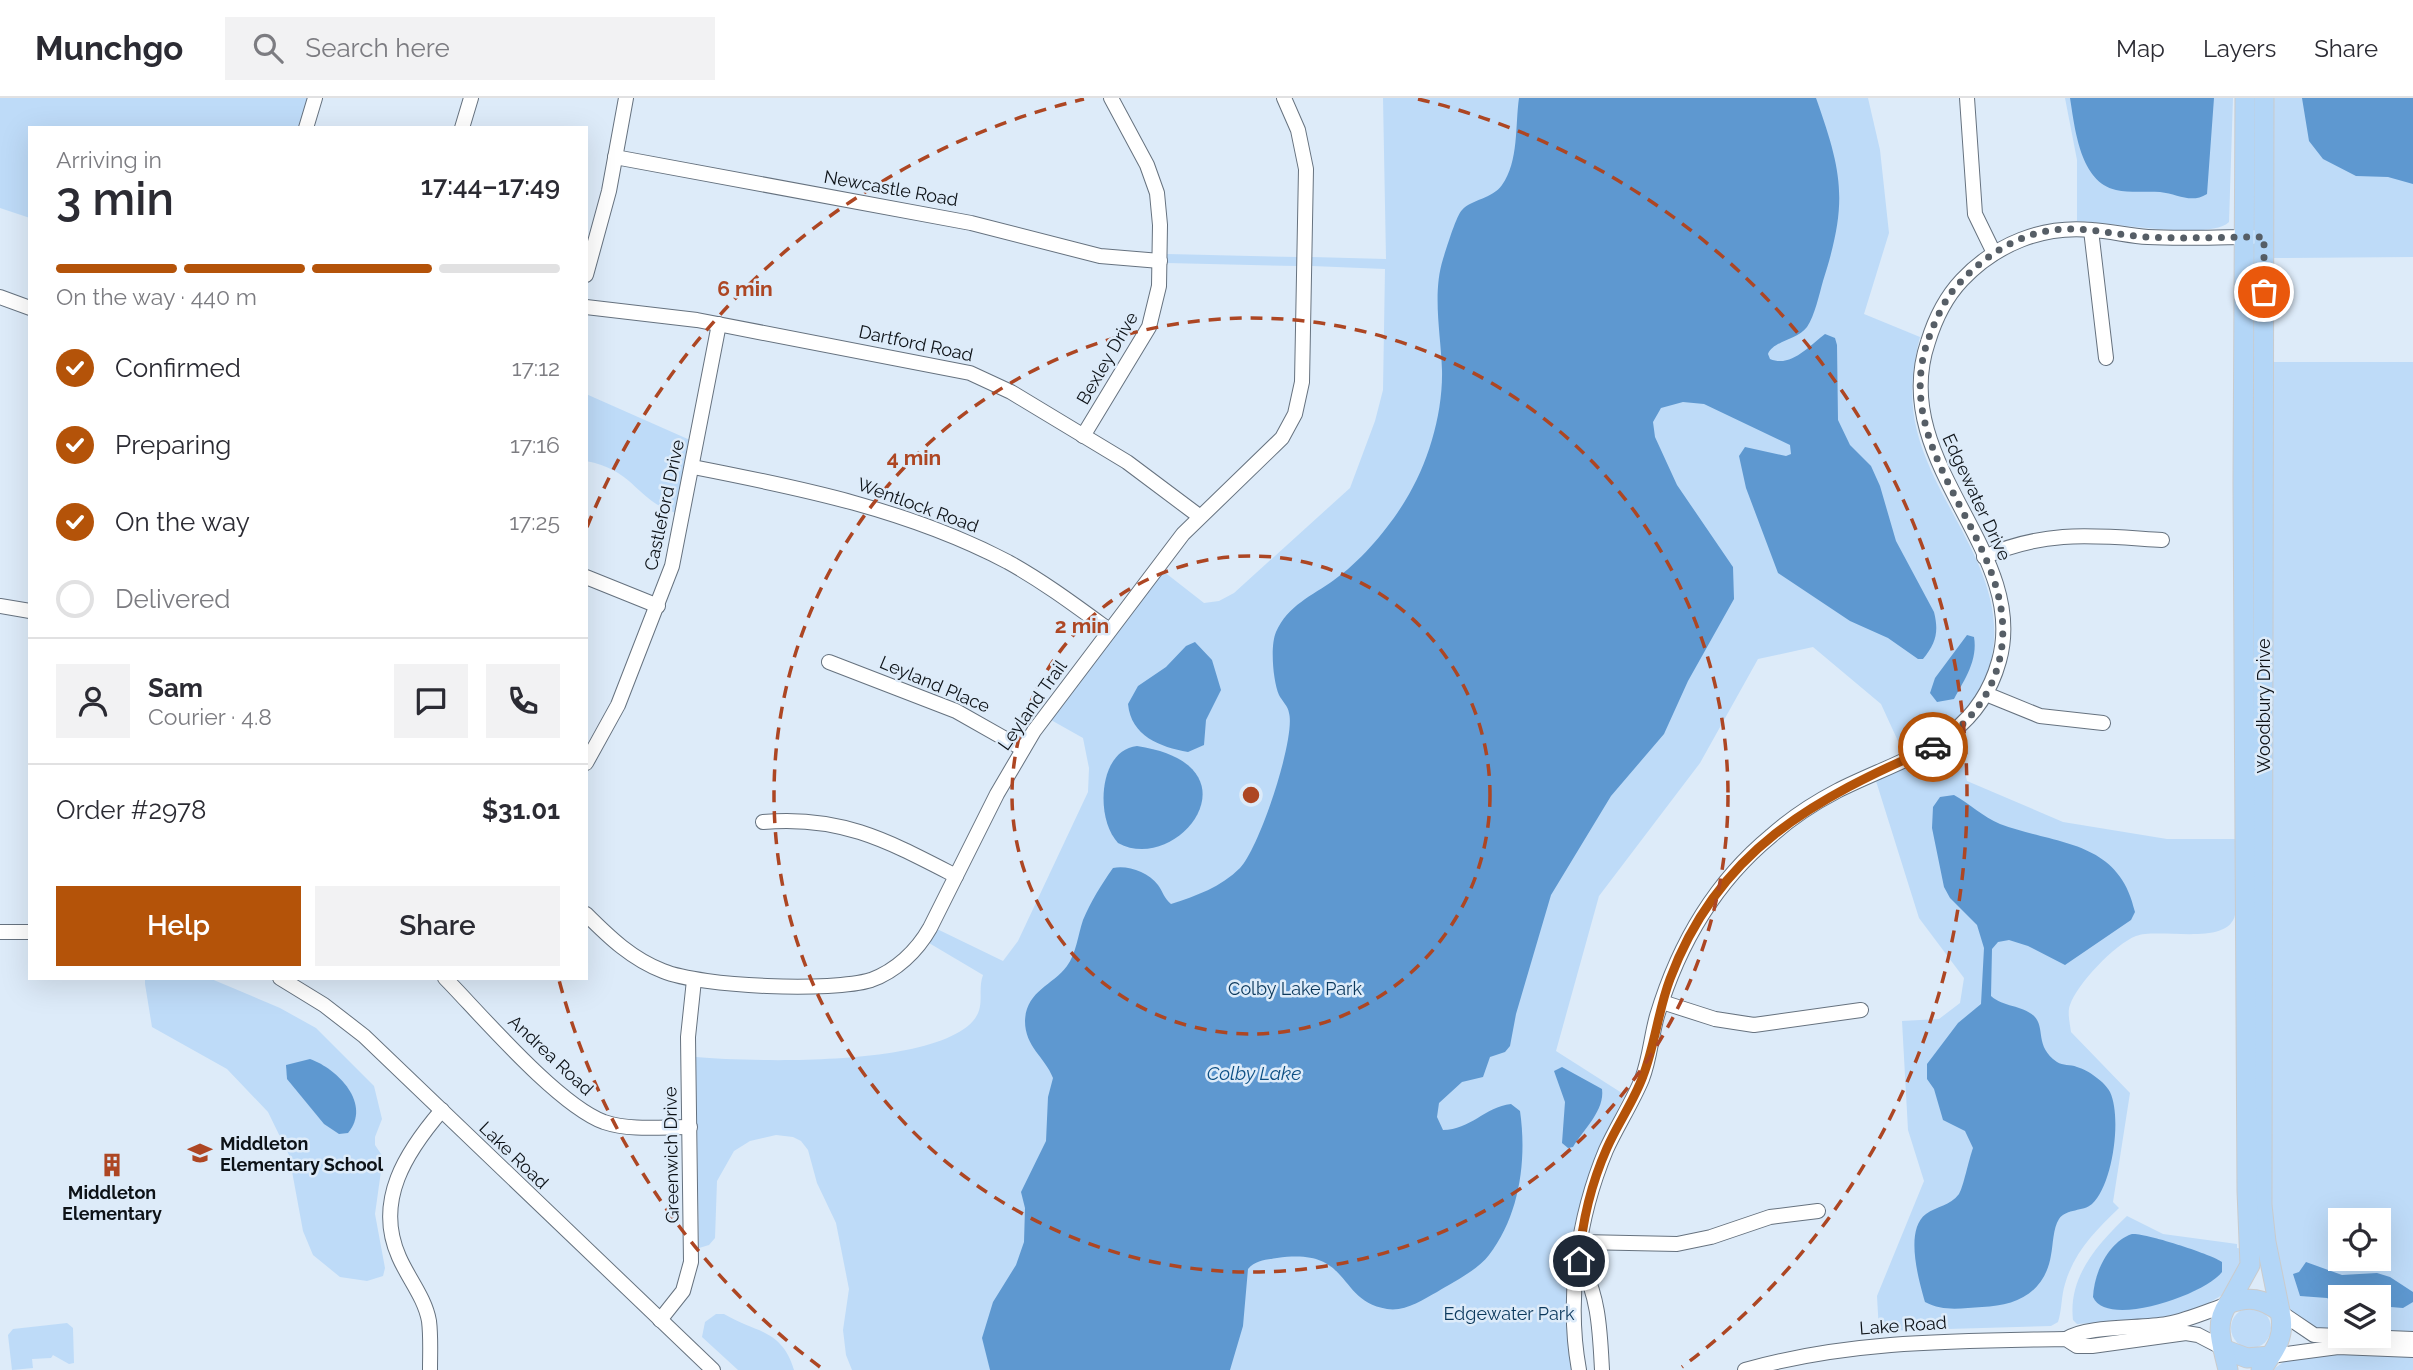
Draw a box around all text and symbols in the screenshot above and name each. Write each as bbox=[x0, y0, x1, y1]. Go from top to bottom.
search box bbox=[225, 17, 715, 80]
text: Munchgo bbox=[35, 29, 183, 68]
icon: search bbox=[249, 29, 287, 67]
text: Search here bbox=[305, 33, 450, 63]
text: Map bbox=[2116, 34, 2165, 63]
text: Layers bbox=[2203, 34, 2276, 63]
text: Share bbox=[2314, 34, 2378, 63]
text: Arriving in bbox=[56, 146, 162, 173]
street label: Newcastle Road bbox=[822, 166, 960, 210]
text: 17:44–17:49 bbox=[421, 171, 560, 201]
text: 3 min bbox=[56, 172, 174, 226]
pin bbox=[2234, 262, 2294, 322]
icon: bag bbox=[2245, 273, 2283, 311]
text: 6 min bbox=[717, 276, 773, 301]
text: On the way · 440 m bbox=[56, 283, 257, 310]
street label: Bexley Drive bbox=[1072, 308, 1142, 408]
street label: Dartford Road bbox=[857, 321, 975, 365]
icon: check bbox=[56, 349, 94, 387]
text: Confirmed bbox=[115, 353, 241, 383]
text: 17:12 bbox=[512, 354, 560, 381]
icon: check bbox=[56, 426, 94, 464]
text: Preparing bbox=[115, 430, 231, 460]
street label: Edgewater Drive bbox=[1938, 430, 2016, 564]
text: 17:16 bbox=[510, 431, 560, 458]
street label: Castleford Drive bbox=[640, 437, 688, 572]
text: 4 min bbox=[887, 445, 941, 470]
street label: Wentlock Road bbox=[855, 473, 981, 537]
icon: check bbox=[56, 503, 94, 541]
text: On the way bbox=[115, 507, 250, 537]
text: 17:25 bbox=[509, 508, 560, 535]
text: Delivered bbox=[115, 584, 230, 614]
text: 2 min bbox=[1055, 613, 1109, 638]
street label: Woodbury Drive bbox=[2253, 638, 2274, 774]
street label: Leyland Place bbox=[877, 651, 994, 717]
street label: Leyland Trail bbox=[993, 656, 1071, 754]
button: person bbox=[56, 664, 130, 738]
button: chat bbox=[394, 664, 468, 738]
button: phone bbox=[486, 664, 560, 738]
text: Sam bbox=[148, 673, 203, 703]
text: Courier · 4.8 bbox=[148, 703, 272, 730]
courier bbox=[1898, 712, 1968, 782]
icon: car bbox=[1914, 728, 1952, 766]
centre of rings bbox=[1239, 783, 1263, 807]
text: Order #2978 bbox=[56, 795, 206, 825]
text: $31.01 bbox=[482, 795, 560, 825]
button: Help bbox=[56, 886, 301, 966]
button: Share bbox=[315, 886, 560, 966]
park label: Colby Lake Park bbox=[1228, 978, 1362, 999]
street label: Andrea Road bbox=[504, 1010, 598, 1100]
water label: Colby Lake bbox=[1207, 1062, 1301, 1084]
street label: Greenwich Drive bbox=[659, 1086, 683, 1224]
street label: Lake Road bbox=[475, 1117, 553, 1193]
place label: Middleton Elementary School bbox=[220, 1133, 384, 1175]
school or university icon: Middleton Elementary School bbox=[186, 1139, 214, 1167]
building icon: Middleton Elementary bbox=[98, 1151, 126, 1179]
place label: Middleton Elementary bbox=[62, 1182, 162, 1224]
map controls bbox=[2328, 1208, 2391, 1348]
button: locate bbox=[2328, 1208, 2391, 1271]
pin bbox=[1549, 1231, 1609, 1291]
icon: home bbox=[1560, 1242, 1598, 1280]
button: layers bbox=[2328, 1285, 2391, 1348]
park label: Edgewater Park bbox=[1443, 1303, 1575, 1324]
street label: Lake Road bbox=[1859, 1311, 1947, 1339]

